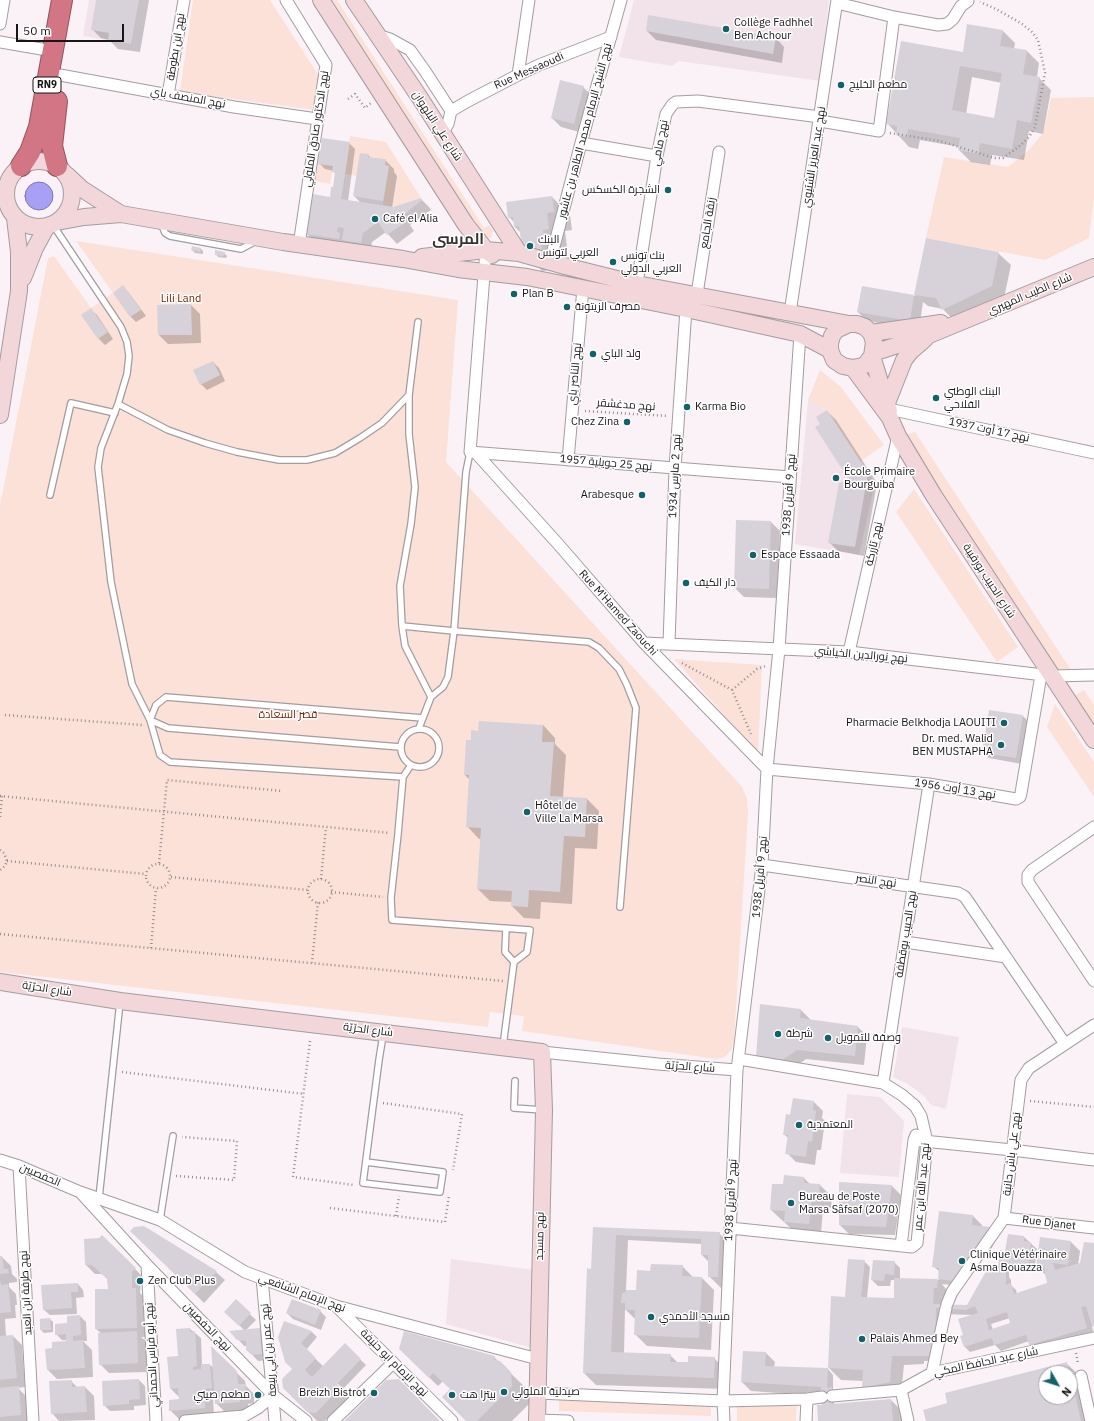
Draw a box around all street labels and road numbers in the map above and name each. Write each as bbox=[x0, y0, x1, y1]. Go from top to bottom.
street label: نهج ابن بطوطة bbox=[164, 12, 188, 82]
street label: نهج الشيخ الإمام محمد الطاهر بن عاشور bbox=[555, 42, 615, 220]
street label: Rue Messaoudi bbox=[492, 50, 566, 92]
street label: نهج الدكتور صادق الملولي bbox=[300, 70, 332, 188]
road number: RN9 bbox=[33, 77, 61, 93]
street label: نهج المنصف باي bbox=[149, 85, 227, 111]
street label: شارع علي البلهوان bbox=[409, 88, 465, 164]
street label: نهج عبد العزيز الشتيوي bbox=[799, 106, 829, 208]
street label: نهج مامي bbox=[649, 119, 671, 167]
street label: زنقة الجامع bbox=[697, 196, 719, 250]
street label: شارع الطيب المهيري bbox=[986, 270, 1074, 318]
street label: نهج الناصر باي bbox=[566, 342, 584, 406]
street label: نهج مدغشقر bbox=[596, 396, 656, 414]
street label: نهج 17 أوت 1937 bbox=[947, 415, 1031, 445]
street label: نهج 2 مارس 1934 bbox=[666, 434, 684, 518]
street label: نهج 25 جويلية 1957 bbox=[559, 452, 653, 474]
street label: نهج 9 أفريل 1938 bbox=[780, 453, 798, 537]
street label: نهج تازركة bbox=[863, 521, 885, 567]
street label: شارع الحبيب بورقيبة bbox=[960, 541, 1018, 621]
street label: Rue M'Hamed Zaouchi bbox=[576, 567, 660, 659]
street label: نهج نورالدين الخياشي bbox=[814, 644, 908, 666]
street label: نهج 13 أوت 1956 bbox=[913, 776, 997, 802]
street label: نهج 9 أفريل 1938 bbox=[750, 835, 770, 919]
street label: نهج النصر bbox=[855, 872, 897, 890]
street label: نهج الحبيب بوقطفة bbox=[893, 890, 919, 978]
street label: شارع الحرّيّة bbox=[21, 979, 73, 999]
street label: شارع الحرّيّة bbox=[342, 1020, 394, 1040]
street label: شارع الحرّيّة bbox=[665, 1059, 715, 1075]
street label: نهج علي باش حانبة bbox=[1000, 1111, 1024, 1197]
street label: نهج عبد الله ابن عمر bbox=[912, 1142, 932, 1232]
street label: نهج 9 أفريل 1938 bbox=[722, 1159, 740, 1241]
street label: الحفصيين bbox=[18, 1160, 62, 1190]
street label: نهج مسجد bbox=[533, 1212, 547, 1260]
street label: Rue Djanet bbox=[1021, 1213, 1077, 1233]
street label: نهج طرفة ابن العبد bbox=[17, 1250, 35, 1336]
street label: نهج الإمام الشافعي bbox=[257, 1271, 347, 1315]
street label: نهج الحفصيين bbox=[180, 1300, 234, 1354]
street label: نهج أبو فراس الحمداني bbox=[143, 1302, 161, 1408]
street label: نهج عمر بن ابي ربيعة bbox=[258, 1303, 280, 1397]
street label: نهج الإمام ابو حنيفة bbox=[357, 1326, 431, 1400]
street label: شارع عبد الحافظ المكي bbox=[933, 1344, 1039, 1380]

